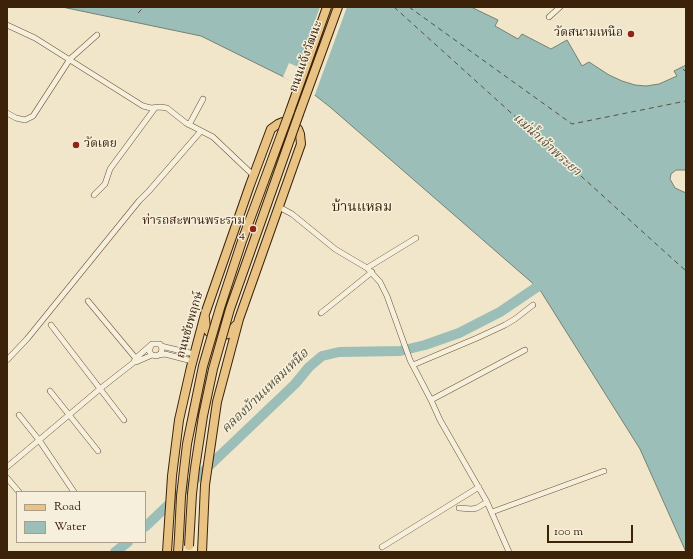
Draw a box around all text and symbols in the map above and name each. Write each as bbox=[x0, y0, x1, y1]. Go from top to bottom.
street label: ถนนแจ้งวัฒนะ bbox=[287, 19, 327, 95]
place label: วัดสนามเหนือ bbox=[554, 27, 623, 41]
marker: วัดสนามเหนือ bbox=[626, 29, 636, 39]
water label: แม่น้ำเจ้าพระยา bbox=[509, 111, 583, 181]
place label: วัดเตย bbox=[84, 138, 117, 152]
marker: วัดเตย bbox=[71, 140, 81, 150]
district label: บ้านแหลม bbox=[332, 201, 392, 217]
place label: ท่ารถสะพานพระราม 4 bbox=[142, 215, 245, 243]
marker: ท่ารถสะพานพระราม 4 bbox=[248, 224, 258, 234]
street label: ถนนชัยพฤกษ์ bbox=[175, 290, 207, 360]
water label: คลองบ้านแหลมเหนือ bbox=[219, 346, 313, 438]
legend bbox=[16, 491, 146, 543]
text: Road bbox=[54, 498, 81, 516]
scale bar bbox=[549, 517, 635, 543]
text: Water bbox=[54, 518, 86, 536]
text: 100 m bbox=[554, 523, 583, 541]

